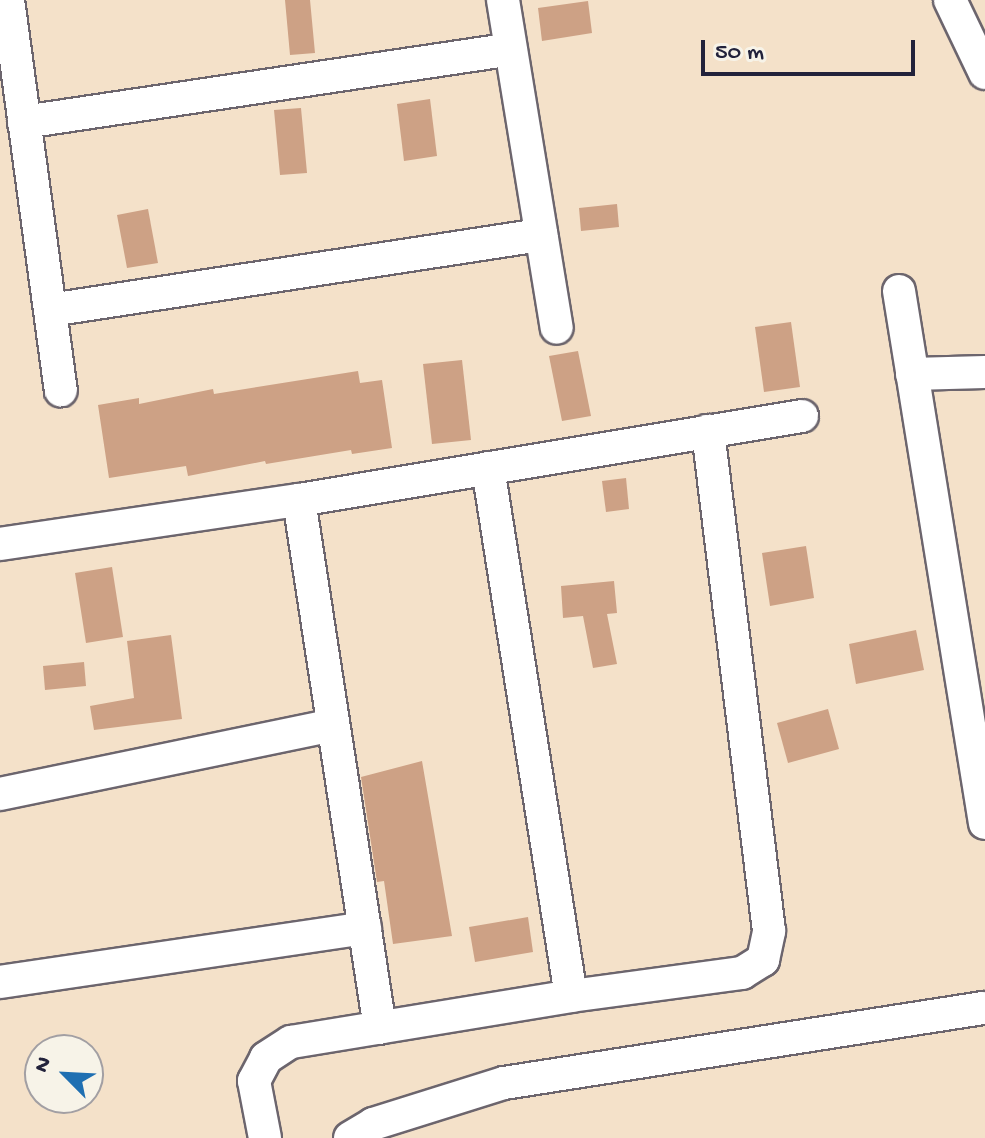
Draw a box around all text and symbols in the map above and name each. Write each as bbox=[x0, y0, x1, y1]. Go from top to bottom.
scale bar bbox=[705, 24, 919, 74]
text: 50 m bbox=[715, 39, 764, 68]
north arrow bbox=[24, 1034, 104, 1114]
text: N bbox=[29, 1053, 59, 1077]

